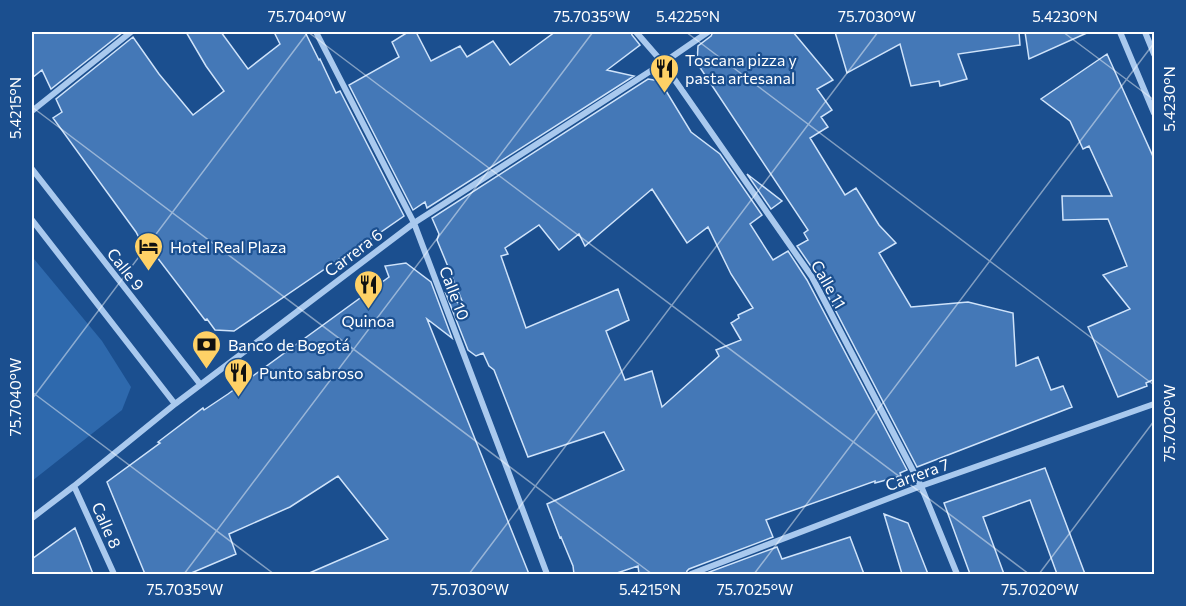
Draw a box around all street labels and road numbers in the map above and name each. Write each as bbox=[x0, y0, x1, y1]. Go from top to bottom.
street label: Carrera 6 bbox=[320, 224, 386, 280]
street label: Calle 9 bbox=[104, 244, 148, 294]
street label: Calle 11 bbox=[808, 256, 850, 312]
street label: Calle 10 bbox=[436, 263, 474, 323]
street label: Carrera 7 bbox=[883, 454, 951, 494]
street label: Calle 8 bbox=[88, 499, 126, 551]

